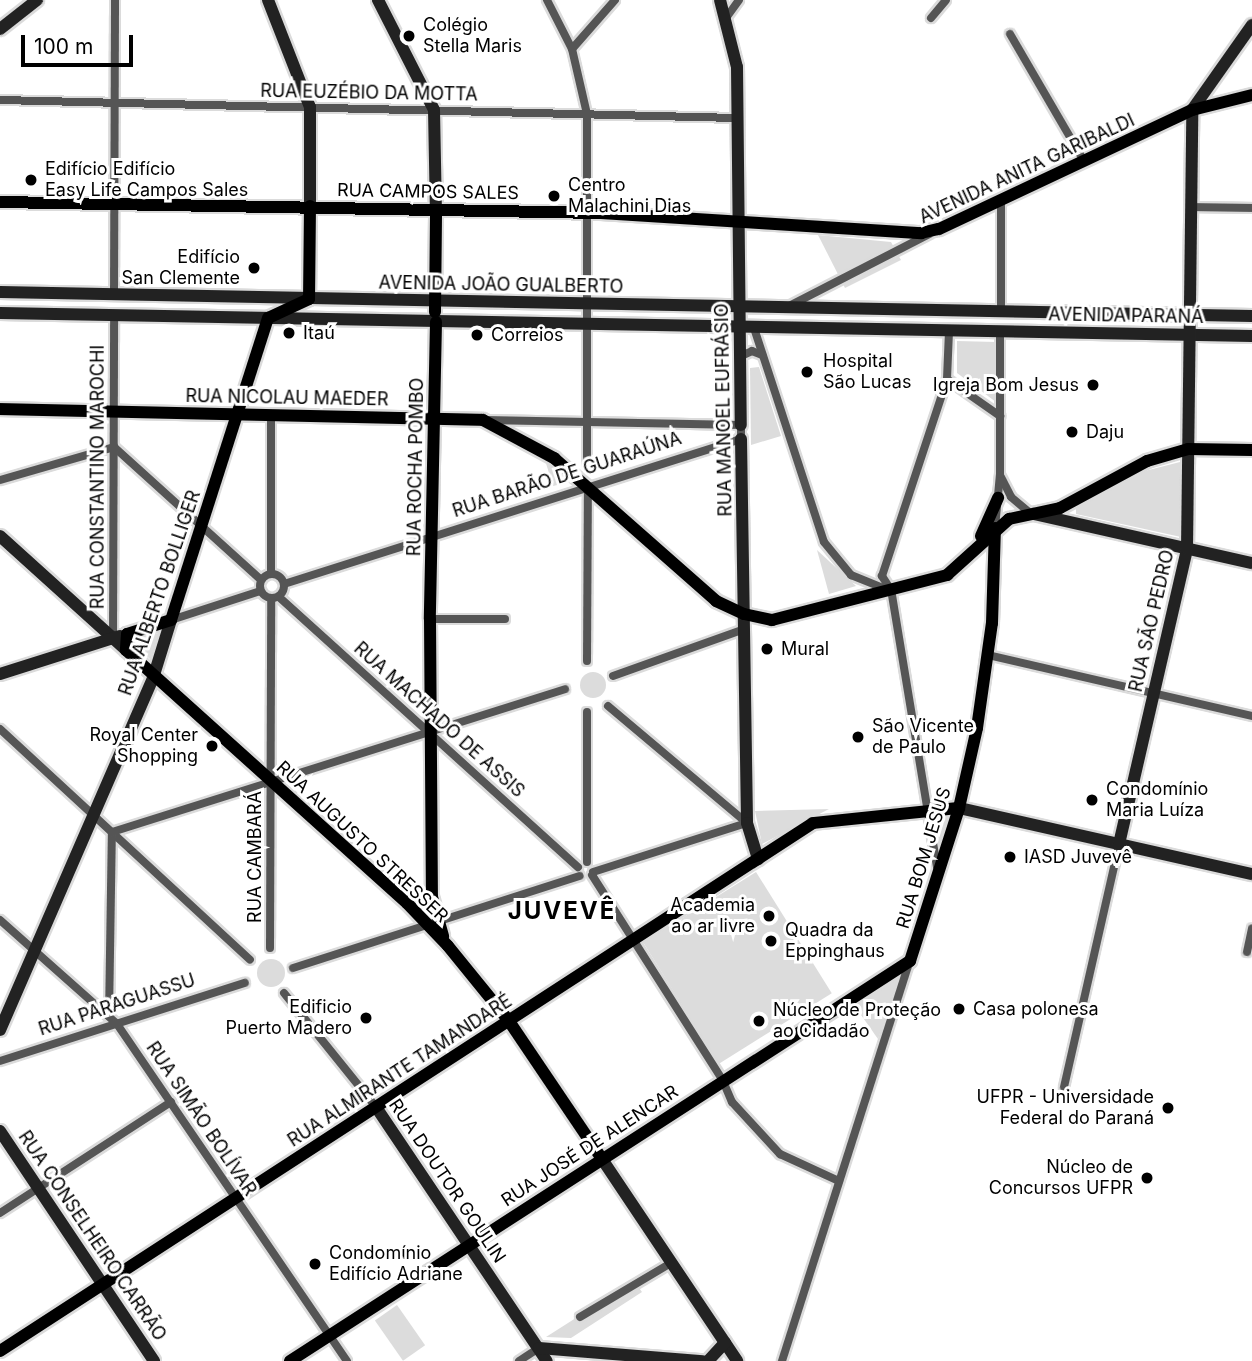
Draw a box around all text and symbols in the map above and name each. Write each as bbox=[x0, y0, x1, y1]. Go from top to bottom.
place label: Colégio Stella Maris bbox=[423, 15, 522, 58]
scale bar bbox=[24, 21, 136, 65]
marker: Colégio Stella Maris bbox=[401, 28, 417, 44]
text: 100 m bbox=[34, 34, 93, 59]
street label: RUA EUZÉBIO DA MOTTA bbox=[260, 80, 478, 106]
street label: AVENIDA ANITA GARIBALDI bbox=[916, 110, 1138, 228]
place label: Edifício Edifício Easy Life Campos Sales bbox=[45, 159, 248, 202]
marker: Edifício Edifício Easy Life Campos Sales bbox=[23, 172, 39, 188]
place label: Centro Malachini Dias bbox=[568, 175, 691, 218]
street label: RUA CAMPOS SALES bbox=[337, 180, 519, 204]
marker: Centro Malachini Dias bbox=[546, 188, 562, 204]
place label: Edifício San Clemente bbox=[122, 247, 240, 290]
marker: Edifício San Clemente bbox=[246, 260, 262, 276]
street label: AVENIDA JOÃO GUALBERTO bbox=[378, 272, 624, 298]
street label: RUA MANOEL EUFRÁSIO bbox=[711, 303, 737, 517]
street label: AVENIDA PARANÁ bbox=[1048, 304, 1204, 328]
place label: Itaú bbox=[303, 322, 335, 344]
place label: Correios bbox=[491, 324, 564, 346]
marker: Itaú bbox=[281, 325, 297, 341]
marker: Correios bbox=[469, 327, 485, 343]
street label: RUA CONSTANTINO MAROCHI bbox=[87, 345, 109, 609]
place label: Hospital São Lucas bbox=[823, 351, 911, 394]
marker: Hospital São Lucas bbox=[797, 362, 817, 382]
place label: Igreja Bom Jesus bbox=[933, 374, 1079, 396]
marker: Igreja Bom Jesus bbox=[1085, 377, 1101, 393]
street label: RUA ROCHA POMBO bbox=[404, 378, 428, 556]
street label: RUA NICOLAU MAEDER bbox=[185, 385, 389, 411]
place label: Daju bbox=[1086, 421, 1124, 443]
marker: Daju bbox=[1064, 424, 1080, 440]
street label: RUA BARÃO DE GUARAÚNA bbox=[450, 428, 684, 522]
street label: RUA ALBERTO BOLLIGER bbox=[115, 488, 205, 698]
street label: RUA SÃO PEDRO bbox=[1125, 548, 1179, 694]
street label: RUA MACHADO DE ASSIS bbox=[349, 638, 529, 802]
place label: Mural bbox=[781, 638, 829, 660]
marker: Mural bbox=[759, 641, 775, 657]
place label: São Vicente de Paulo bbox=[872, 716, 974, 758]
place label: Royal Center Shopping bbox=[89, 725, 198, 768]
marker: São Vicente de Paulo bbox=[850, 729, 866, 745]
marker: Royal Center Shopping bbox=[204, 738, 220, 754]
street label: RUA AUGUSTO STRESSER bbox=[272, 757, 452, 927]
place label: Condomínio Maria Luíza bbox=[1106, 779, 1208, 822]
street label: RUA BOM JESUS bbox=[892, 785, 956, 931]
street label: RUA CAMBARÁ bbox=[244, 791, 266, 923]
marker: Condomínio Maria Luíza bbox=[1084, 792, 1100, 808]
place label: IASD Juvevê bbox=[1024, 846, 1132, 868]
marker: IASD Juvevê bbox=[1002, 849, 1018, 865]
place label: Academia ao ar livre bbox=[670, 895, 755, 937]
district label: JUVEVÊ bbox=[508, 897, 616, 925]
marker: Academia ao ar livre bbox=[761, 908, 777, 924]
place label: Quadra da Eppinghaus bbox=[785, 920, 885, 962]
marker: Quadra da Eppinghaus bbox=[763, 933, 779, 949]
street label: RUA PARAGUASSU bbox=[36, 969, 198, 1041]
street label: RUA ALMIRANTE TAMANDARÉ bbox=[284, 990, 516, 1152]
place label: Edificio Puerto Madero bbox=[226, 997, 352, 1040]
place label: Casa polonesa bbox=[973, 998, 1099, 1020]
place label: Núcleo de Proteção ao Cidadão bbox=[773, 1000, 941, 1042]
marker: Casa polonesa bbox=[951, 1001, 967, 1017]
marker: Edificio Puerto Madero bbox=[358, 1010, 374, 1026]
marker: Núcleo de Proteção ao Cidadão bbox=[751, 1013, 767, 1029]
street label: RUA SIMÃO BOLÍVAR bbox=[141, 1038, 261, 1200]
street label: RUA JOSÉ DE ALENCAR bbox=[498, 1081, 682, 1211]
place label: UFPR - Universidade Federal do Paraná bbox=[977, 1087, 1154, 1130]
street label: RUA DOUTOR GOULIN bbox=[384, 1095, 510, 1267]
marker: UFPR - Universidade Federal do Paraná bbox=[1160, 1100, 1176, 1116]
street label: RUA CONSELHEIRO CARRÃO bbox=[14, 1127, 170, 1345]
place label: Núcleo de Concursos UFPR bbox=[989, 1157, 1133, 1200]
marker: Núcleo de Concursos UFPR bbox=[1139, 1170, 1155, 1186]
place label: Condomínio Edifício Adriane bbox=[329, 1243, 463, 1286]
marker: Condomínio Edifício Adriane bbox=[307, 1256, 323, 1272]

